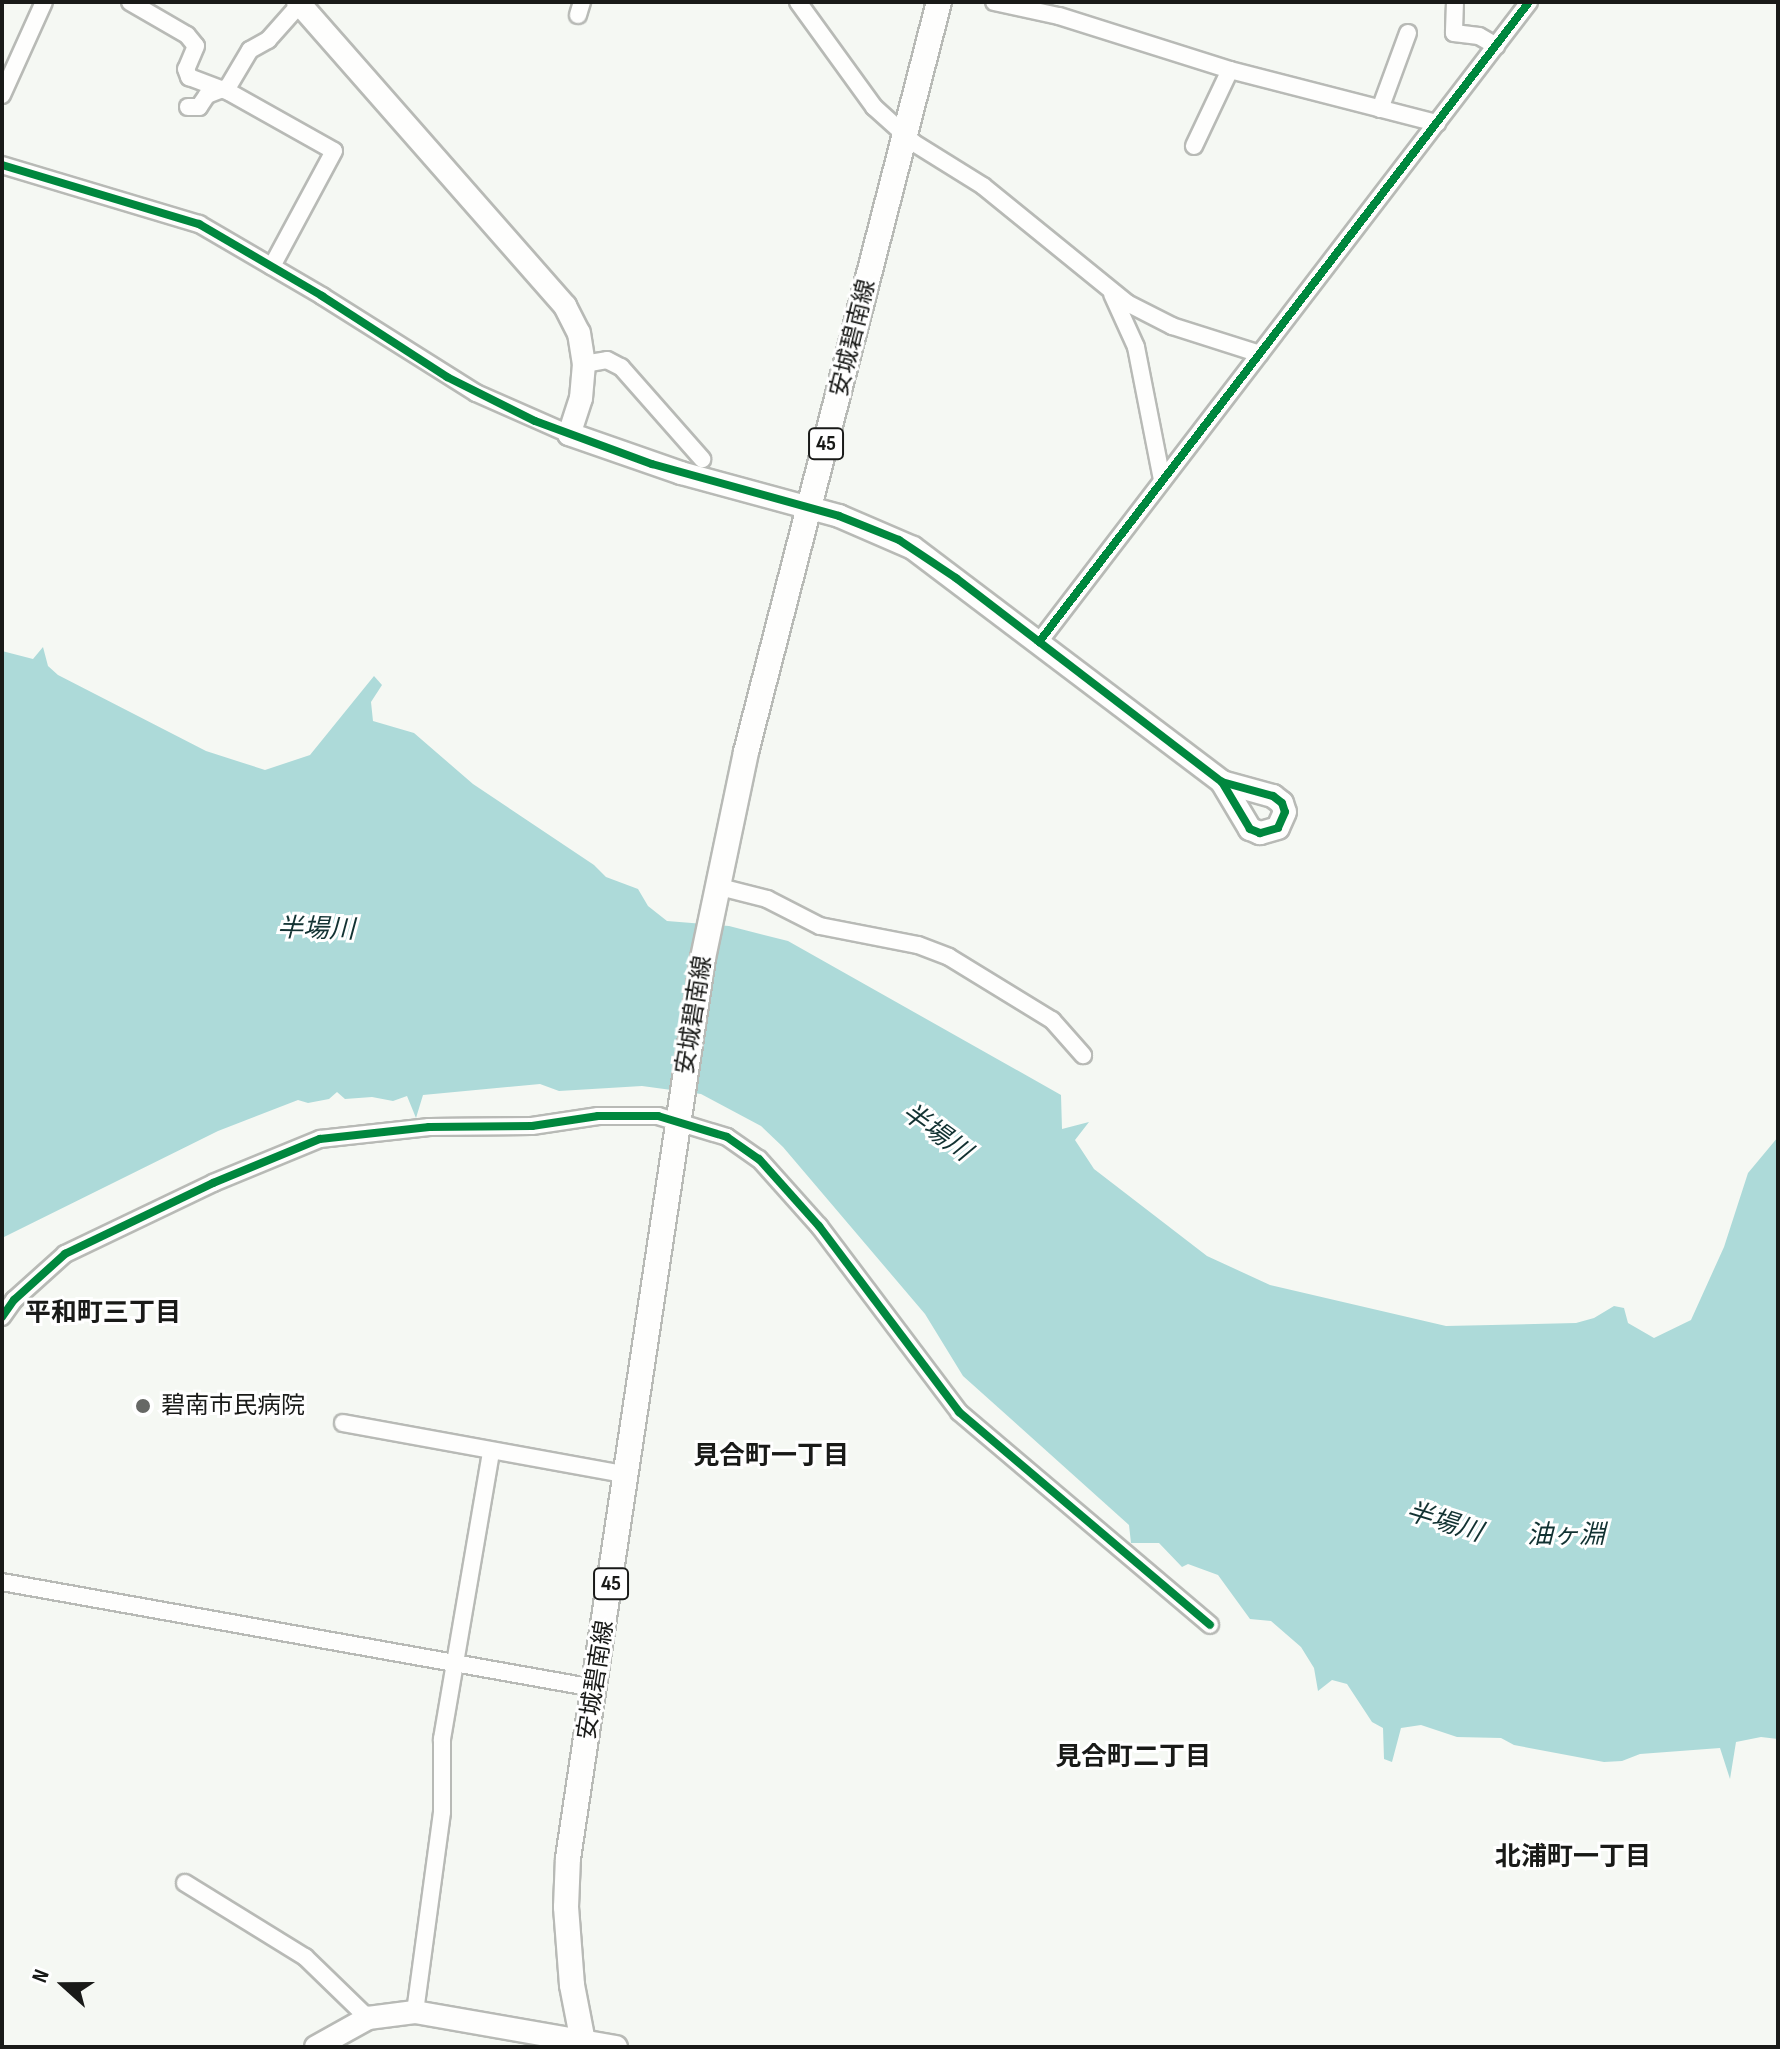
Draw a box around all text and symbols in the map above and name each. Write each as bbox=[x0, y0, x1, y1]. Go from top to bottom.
street label: 安城碧南線 bbox=[825, 276, 881, 400]
road number: 45 bbox=[808, 426, 844, 462]
water label: 半場川 bbox=[277, 914, 355, 946]
street label: 安城碧南線 bbox=[670, 953, 718, 1077]
water label: 半場川 bbox=[895, 1097, 977, 1169]
district label: 平和町三丁目 bbox=[25, 1298, 181, 1330]
place label: 碧南市民病院 bbox=[161, 1392, 305, 1420]
marker: 碧南市民病院 bbox=[132, 1395, 154, 1417]
district label: 見合町一丁目 bbox=[693, 1441, 849, 1473]
water label: 半場川 bbox=[1402, 1497, 1486, 1549]
water label: 油ヶ淵 bbox=[1527, 1520, 1605, 1552]
road number: 45 bbox=[593, 1566, 629, 1602]
street label: 安城碧南線 bbox=[572, 1618, 620, 1742]
district label: 見合町二丁目 bbox=[1055, 1742, 1211, 1774]
district label: 北浦町一丁目 bbox=[1495, 1842, 1651, 1874]
north arrow bbox=[24, 1945, 104, 2025]
text: N bbox=[26, 1966, 56, 1987]

